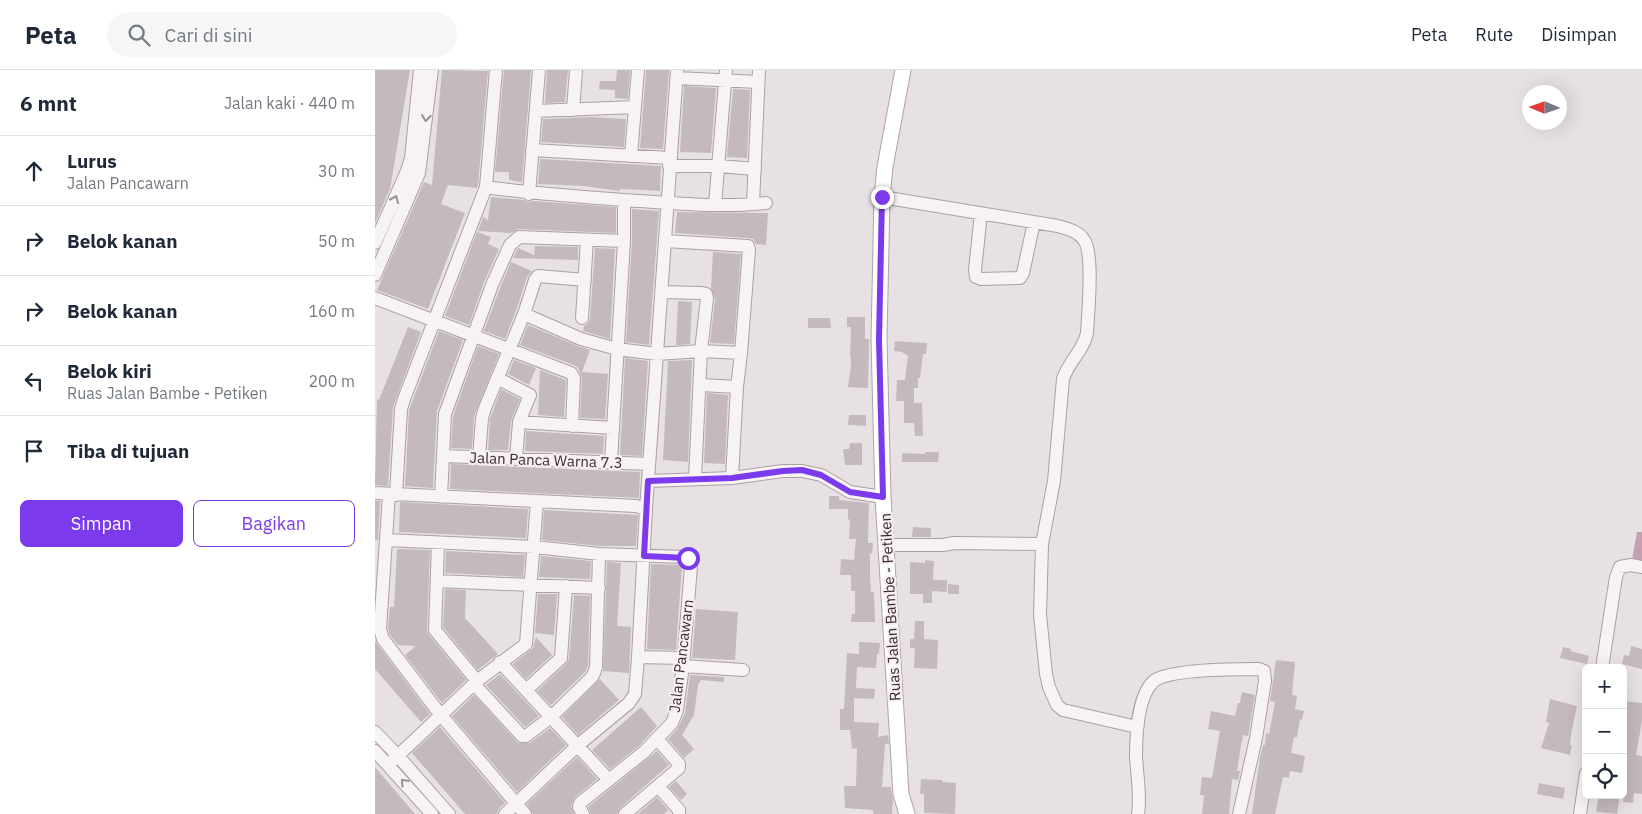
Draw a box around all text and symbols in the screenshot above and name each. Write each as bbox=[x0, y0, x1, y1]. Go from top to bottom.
search box bbox=[107, 12, 457, 57]
text: Peta bbox=[25, 19, 77, 51]
icon: search bbox=[125, 21, 153, 49]
text: Cari di sini bbox=[165, 23, 253, 47]
text: Peta bbox=[1411, 23, 1447, 46]
text: Rute bbox=[1475, 23, 1513, 46]
text: Disimpan bbox=[1541, 23, 1617, 46]
north arrow bbox=[1522, 85, 1567, 130]
text: 6 mnt bbox=[20, 89, 77, 117]
text: Jalan kaki · 440 m bbox=[224, 93, 355, 113]
one-way arrow bbox=[421, 115, 432, 123]
text: Lurus bbox=[67, 149, 117, 173]
icon: ahead bbox=[20, 157, 48, 185]
text: 30 m bbox=[318, 161, 355, 181]
text: Jalan Pancawarn bbox=[67, 173, 189, 193]
route end bbox=[871, 186, 894, 209]
one-way arrow bbox=[388, 195, 399, 204]
icon: right bbox=[20, 227, 48, 255]
text: Belok kanan bbox=[67, 229, 178, 253]
text: 50 m bbox=[318, 231, 355, 251]
icon: right bbox=[20, 297, 48, 325]
text: Belok kanan bbox=[67, 299, 178, 323]
text: 160 m bbox=[308, 301, 355, 321]
text: Belok kiri bbox=[67, 359, 152, 383]
icon: left bbox=[20, 367, 48, 395]
text: 200 m bbox=[308, 371, 355, 391]
text: Ruas Jalan Bambe - Petiken bbox=[67, 383, 268, 403]
icon: arrive bbox=[20, 437, 48, 465]
text: Tiba di tujuan bbox=[67, 439, 189, 463]
street label: Jalan Panca Warna 7.3 bbox=[469, 448, 623, 472]
button: Simpan bbox=[20, 500, 183, 547]
button: Bagikan bbox=[193, 500, 355, 547]
street label: Ruas Jalan Bambe - Petiken bbox=[876, 513, 904, 701]
route start bbox=[677, 547, 700, 570]
street label: Jalan Pancawarn bbox=[665, 598, 697, 714]
map controls bbox=[1582, 664, 1627, 799]
button: + bbox=[1582, 664, 1627, 709]
button: − bbox=[1582, 709, 1627, 754]
button: locate bbox=[1582, 754, 1627, 799]
one-way arrow bbox=[400, 779, 409, 788]

